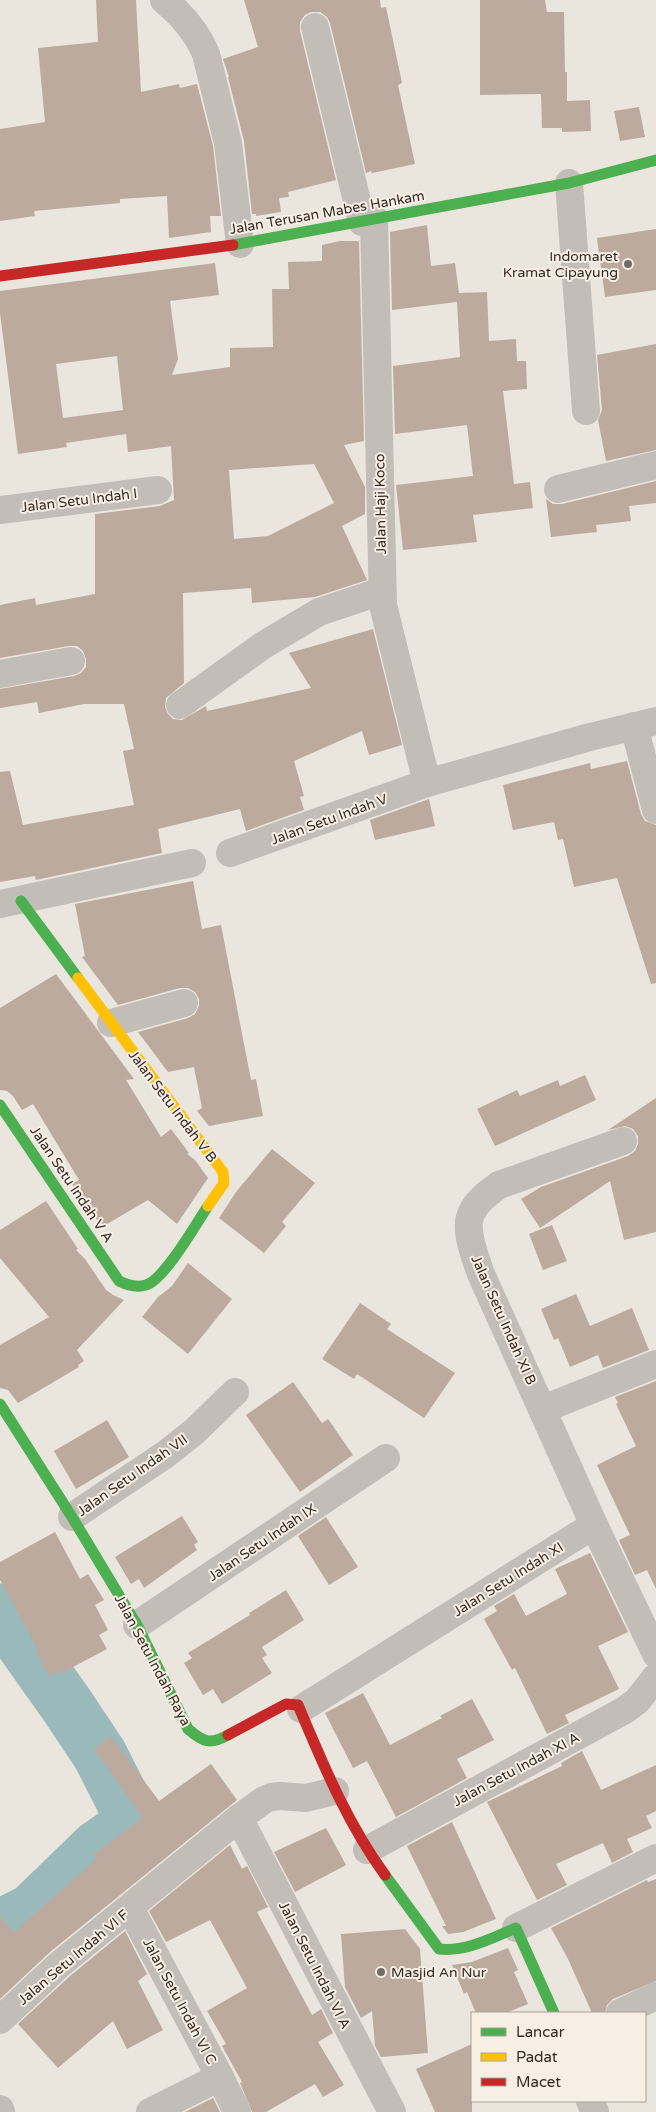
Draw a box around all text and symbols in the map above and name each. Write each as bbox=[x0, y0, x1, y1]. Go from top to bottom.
street label: Jalan Terusan Mabes Hankam bbox=[228, 187, 426, 238]
place label: Indomaret Kramat Cipayung bbox=[503, 248, 619, 281]
marker: Indomaret Kramat Cipayung bbox=[622, 258, 634, 270]
street label: Jalan Haji Koco bbox=[371, 453, 390, 555]
street label: Jalan Setu Indah I bbox=[20, 485, 138, 516]
street label: Jalan Setu Indah V bbox=[269, 790, 390, 848]
street label: Jalan Setu Indah V B bbox=[125, 1047, 220, 1166]
street label: Jalan Setu Indah V A bbox=[26, 1123, 117, 1246]
street label: Jalan Setu Indah XI B bbox=[467, 1253, 540, 1388]
street label: Jalan Setu Indah VII bbox=[74, 1431, 191, 1520]
street label: Jalan Setu Indah IX bbox=[205, 1500, 320, 1585]
street label: Jalan Setu Indah XI bbox=[450, 1539, 566, 1620]
street label: Jalan Setu Indah Raya bbox=[111, 1592, 194, 1729]
street label: Jalan Setu Indah XI A bbox=[450, 1729, 582, 1810]
street label: Jalan Setu Indah VI A bbox=[275, 1899, 354, 2032]
street label: Jalan Setu Indah VI F bbox=[15, 1906, 132, 2009]
street label: Jalan Setu Indah VI C bbox=[139, 1935, 220, 2067]
place label: Masjid An Nur bbox=[391, 1964, 487, 1981]
marker: Masjid An Nur bbox=[375, 1966, 387, 1978]
legend bbox=[471, 2012, 646, 2102]
text: Lancar bbox=[516, 2023, 565, 2041]
text: Padat bbox=[516, 2048, 558, 2066]
text: Macet bbox=[516, 2073, 561, 2091]

